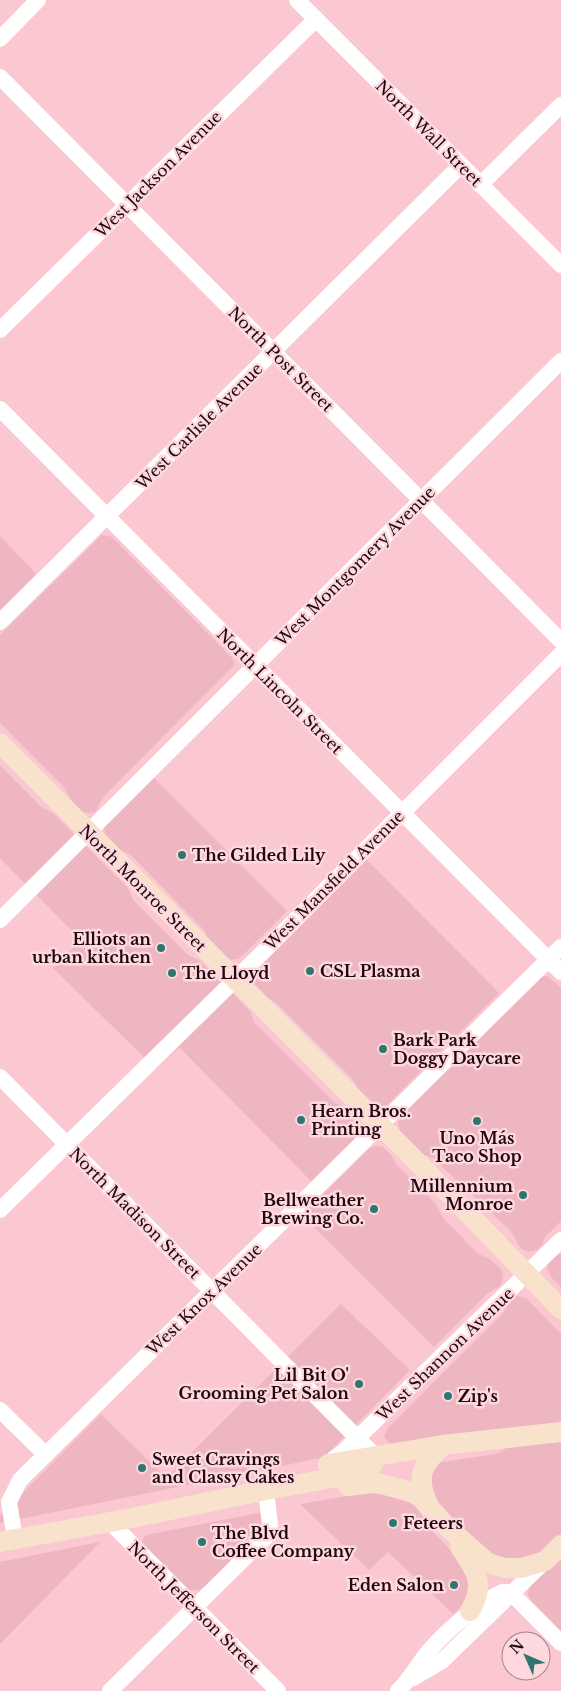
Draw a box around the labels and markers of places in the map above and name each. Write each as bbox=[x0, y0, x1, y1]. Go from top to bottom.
place label: The Gilded Lily bbox=[192, 845, 326, 865]
marker: The Gilded Lily bbox=[176, 849, 188, 861]
place label: Elliots an urban kitchen bbox=[32, 929, 151, 967]
marker: Elliots an urban kitchen bbox=[155, 942, 167, 954]
place label: CSL Plasma bbox=[320, 961, 420, 981]
place label: The Lloyd bbox=[182, 963, 269, 983]
marker: CSL Plasma bbox=[304, 965, 316, 977]
marker: The Lloyd bbox=[166, 967, 178, 979]
place label: Bark Park Doggy Daycare bbox=[393, 1030, 521, 1068]
marker: Bark Park Doggy Daycare bbox=[377, 1043, 389, 1055]
place label: Hearn Bros. Printing bbox=[311, 1101, 411, 1139]
marker: Hearn Bros. Printing bbox=[295, 1114, 307, 1126]
marker: Uno Más Taco Shop bbox=[471, 1115, 483, 1127]
place label: Uno Más Taco Shop bbox=[432, 1128, 522, 1166]
place label: Millennium Monroe bbox=[410, 1176, 513, 1214]
marker: Millennium Monroe bbox=[517, 1189, 529, 1201]
place label: Bellweather Brewing Co. bbox=[261, 1190, 364, 1228]
marker: Bellweather Brewing Co. bbox=[368, 1203, 380, 1215]
place label: Lil Bit O' Grooming Pet Salon bbox=[179, 1365, 349, 1403]
marker: Lil Bit O' Grooming Pet Salon bbox=[353, 1378, 365, 1390]
place label: Zip's bbox=[458, 1386, 498, 1406]
marker: Zip's bbox=[442, 1390, 454, 1402]
place label: Sweet Cravings and Classy Cakes bbox=[152, 1449, 294, 1487]
marker: Sweet Cravings and Classy Cakes bbox=[136, 1462, 148, 1474]
place label: Feteers bbox=[403, 1513, 463, 1533]
marker: Feteers bbox=[387, 1517, 399, 1529]
place label: The Blvd Coffee Company bbox=[212, 1523, 355, 1561]
marker: The Blvd Coffee Company bbox=[196, 1536, 208, 1548]
place label: Eden Salon bbox=[348, 1575, 444, 1595]
marker: Eden Salon bbox=[448, 1579, 460, 1591]

